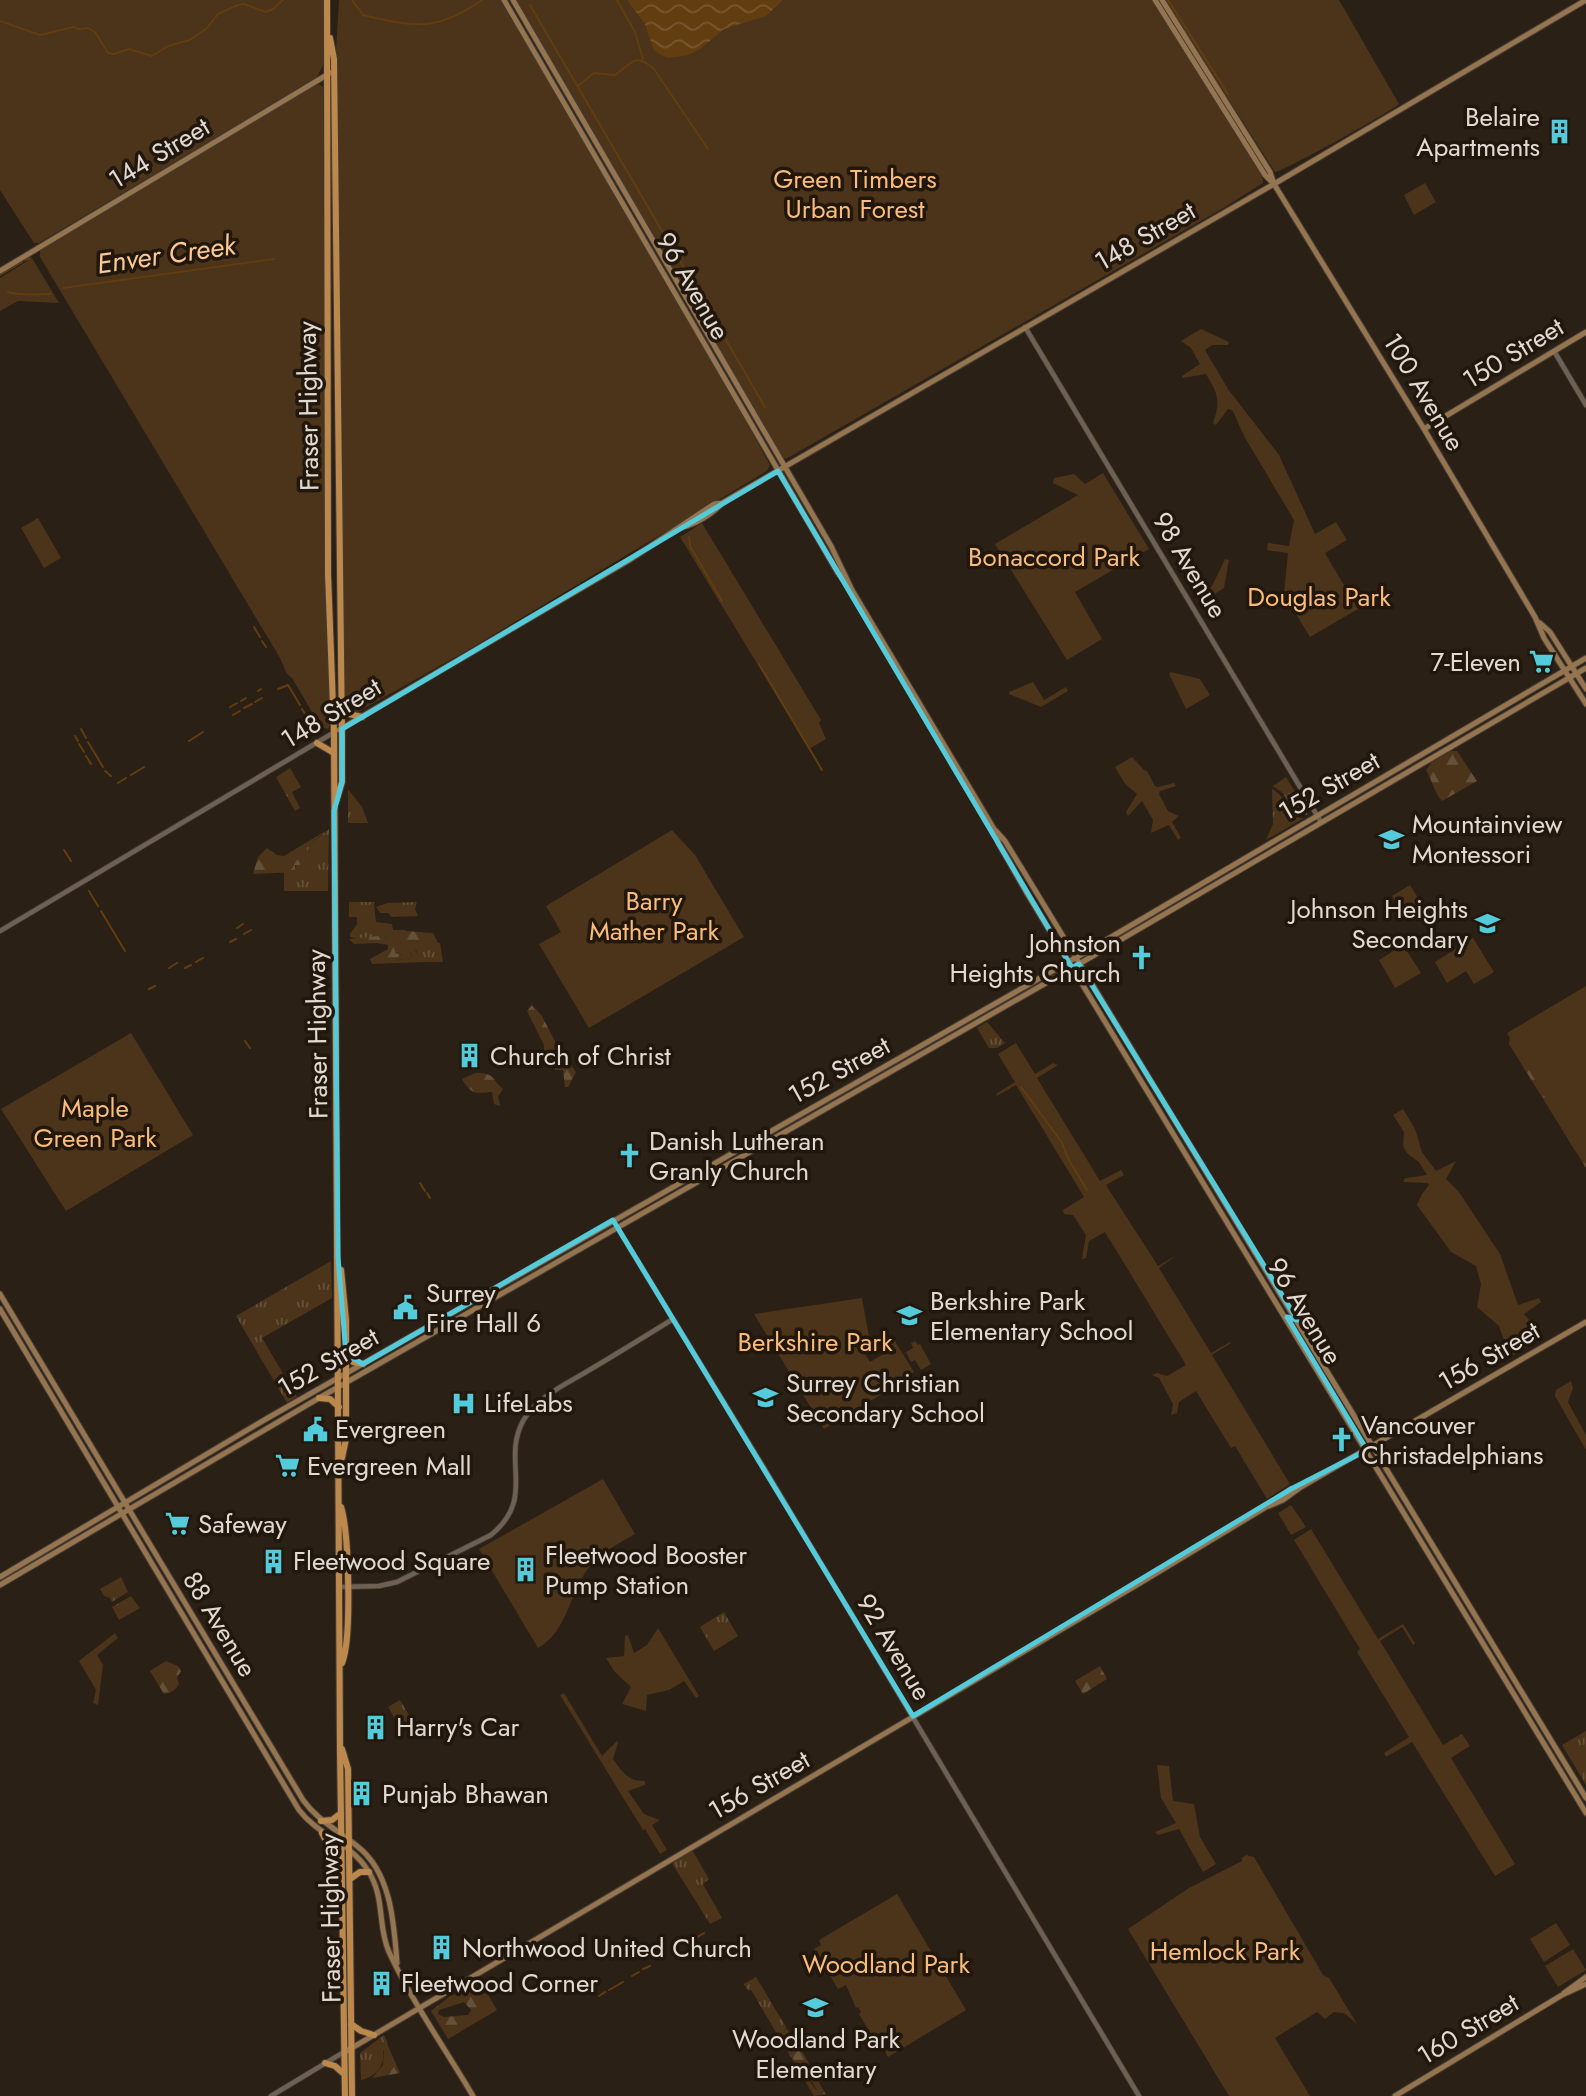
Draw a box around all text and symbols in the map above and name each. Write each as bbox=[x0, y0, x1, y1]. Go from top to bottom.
place label: Belaire Apartments bbox=[1416, 98, 1540, 166]
street label: 144 Street bbox=[101, 108, 217, 198]
building icon: Belaire Apartments bbox=[1546, 118, 1574, 146]
park label: Green Timbers Urban Forest bbox=[773, 160, 937, 228]
street label: 148 Street bbox=[1087, 191, 1203, 280]
water label: Enver Creek bbox=[94, 224, 239, 285]
street label: 96 Avenue bbox=[647, 225, 739, 347]
street label: 150 Street bbox=[1455, 308, 1571, 398]
street label: Fraser Highway bbox=[288, 320, 328, 491]
street label: 100 Avenue bbox=[1374, 326, 1474, 458]
street label: 98 Avenue bbox=[1143, 505, 1237, 625]
park label: Bonaccord Park bbox=[968, 538, 1140, 576]
park label: Douglas Park bbox=[1247, 578, 1391, 616]
place label: 7-Eleven bbox=[1431, 643, 1521, 681]
supermarket icon: 7-Eleven bbox=[1527, 648, 1555, 676]
street label: 148 Street bbox=[274, 668, 389, 758]
street label: 152 Street bbox=[1271, 741, 1387, 830]
place label: Mountainview Montessori bbox=[1412, 805, 1563, 873]
school or university icon: Mountainview Montessori bbox=[1378, 825, 1406, 853]
park label: Barry Mather Park bbox=[589, 882, 720, 950]
place label: Johnson Heights Secondary bbox=[1287, 890, 1469, 958]
school or university icon: Johnson Heights Secondary bbox=[1474, 910, 1502, 938]
place label: Johnston Heights Church bbox=[950, 924, 1121, 992]
church icon: Johnston Heights Church bbox=[1127, 944, 1155, 972]
street label: Fraser Highway bbox=[297, 948, 337, 1119]
street label: 152 Street bbox=[781, 1026, 897, 1114]
place label: Church of Christ bbox=[490, 1037, 672, 1075]
building icon: Church of Christ bbox=[456, 1042, 484, 1070]
park label: Maple Green Park bbox=[33, 1089, 157, 1157]
place label: Danish Lutheran Granly Church bbox=[649, 1122, 825, 1190]
church icon: Danish Lutheran Granly Church bbox=[615, 1142, 643, 1170]
street label: 96 Avenue bbox=[1258, 1250, 1352, 1372]
place label: Surrey Fire Hall 6 bbox=[426, 1274, 541, 1342]
place label: Berkshire Park Elementary School bbox=[930, 1282, 1133, 1350]
public building icon: Surrey Fire Hall 6 bbox=[392, 1294, 420, 1322]
school or university icon: Berkshire Park Elementary School bbox=[896, 1302, 924, 1330]
street label: 156 Street bbox=[1431, 1311, 1547, 1400]
street label: 152 Street bbox=[270, 1317, 386, 1406]
park label: Berkshire Park bbox=[737, 1323, 893, 1361]
place label: Surrey Christian Secondary School bbox=[786, 1364, 985, 1432]
place label: LifeLabs bbox=[484, 1384, 573, 1422]
school or university icon: Surrey Christian Secondary School bbox=[752, 1384, 780, 1412]
hospital icon: LifeLabs bbox=[450, 1389, 478, 1417]
place label: Vancouver Christadelphians bbox=[1361, 1406, 1543, 1474]
place label: Evergreen bbox=[335, 1410, 446, 1448]
public building icon: Evergreen bbox=[301, 1415, 329, 1443]
church icon: Vancouver Christadelphians bbox=[1327, 1426, 1355, 1454]
place label: Evergreen Mall bbox=[307, 1447, 471, 1485]
supermarket icon: Evergreen Mall bbox=[273, 1452, 301, 1480]
place label: Safeway bbox=[198, 1505, 287, 1543]
supermarket icon: Safeway bbox=[164, 1510, 192, 1538]
place label: Fleetwood Booster Pump Station bbox=[545, 1536, 747, 1604]
place label: Fleetwood Square bbox=[293, 1542, 490, 1580]
building icon: Fleetwood Square bbox=[259, 1547, 287, 1575]
building icon: Fleetwood Booster Pump Station bbox=[511, 1556, 539, 1584]
street label: 88 Avenue bbox=[174, 1564, 266, 1684]
street label: 92 Avenue bbox=[847, 1586, 941, 1708]
place label: Harry's Car bbox=[396, 1708, 520, 1746]
building icon: Harry's Car bbox=[362, 1713, 390, 1741]
street label: 156 Street bbox=[701, 1740, 817, 1829]
place label: Punjab Bhawan bbox=[382, 1775, 549, 1813]
building icon: Punjab Bhawan bbox=[348, 1780, 376, 1808]
street label: Fraser Highway bbox=[310, 1832, 350, 2003]
place label: Northwood United Church bbox=[462, 1929, 752, 1967]
park label: Hemlock Park bbox=[1150, 1932, 1301, 1970]
building icon: Northwood United Church bbox=[428, 1934, 456, 1962]
park label: Woodland Park bbox=[802, 1945, 971, 1983]
place label: Fleetwood Corner bbox=[401, 1964, 598, 2002]
building icon: Fleetwood Corner bbox=[367, 1969, 395, 1997]
street label: 160 Street bbox=[1410, 1983, 1526, 2074]
school or university icon: Woodland Park Elementary bbox=[802, 1993, 830, 2021]
place label: Woodland Park Elementary bbox=[732, 2020, 901, 2088]

